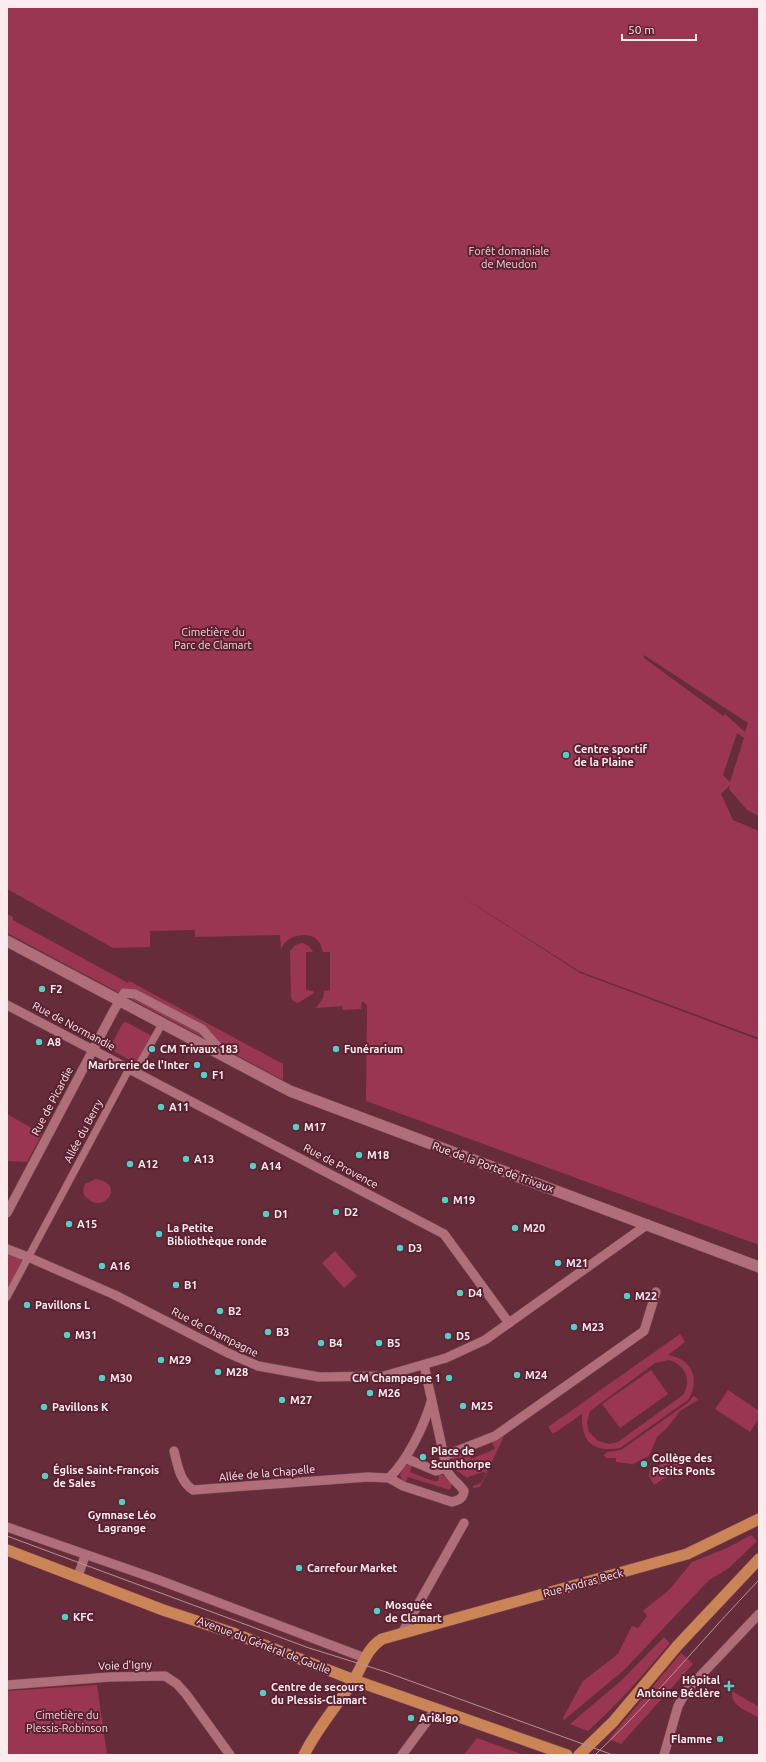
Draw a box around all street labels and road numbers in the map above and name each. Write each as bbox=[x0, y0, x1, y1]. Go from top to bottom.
street label: Rue de Normandie bbox=[31, 999, 117, 1053]
street label: Rue de Picardie bbox=[29, 1065, 75, 1137]
street label: Allée du Berry bbox=[61, 1097, 105, 1165]
street label: Rue de la Porte de Trivaux bbox=[431, 1139, 556, 1195]
street label: Rue de Provence bbox=[302, 1141, 380, 1191]
street label: Rue de Champagne bbox=[170, 1305, 260, 1359]
street label: Allée de la Chapelle bbox=[218, 1463, 316, 1483]
street label: Rue Andras Beck bbox=[542, 1566, 625, 1599]
street label: Avenue du Général de Gaulle bbox=[196, 1614, 332, 1676]
street label: Voie d'Igny bbox=[98, 1658, 153, 1672]

